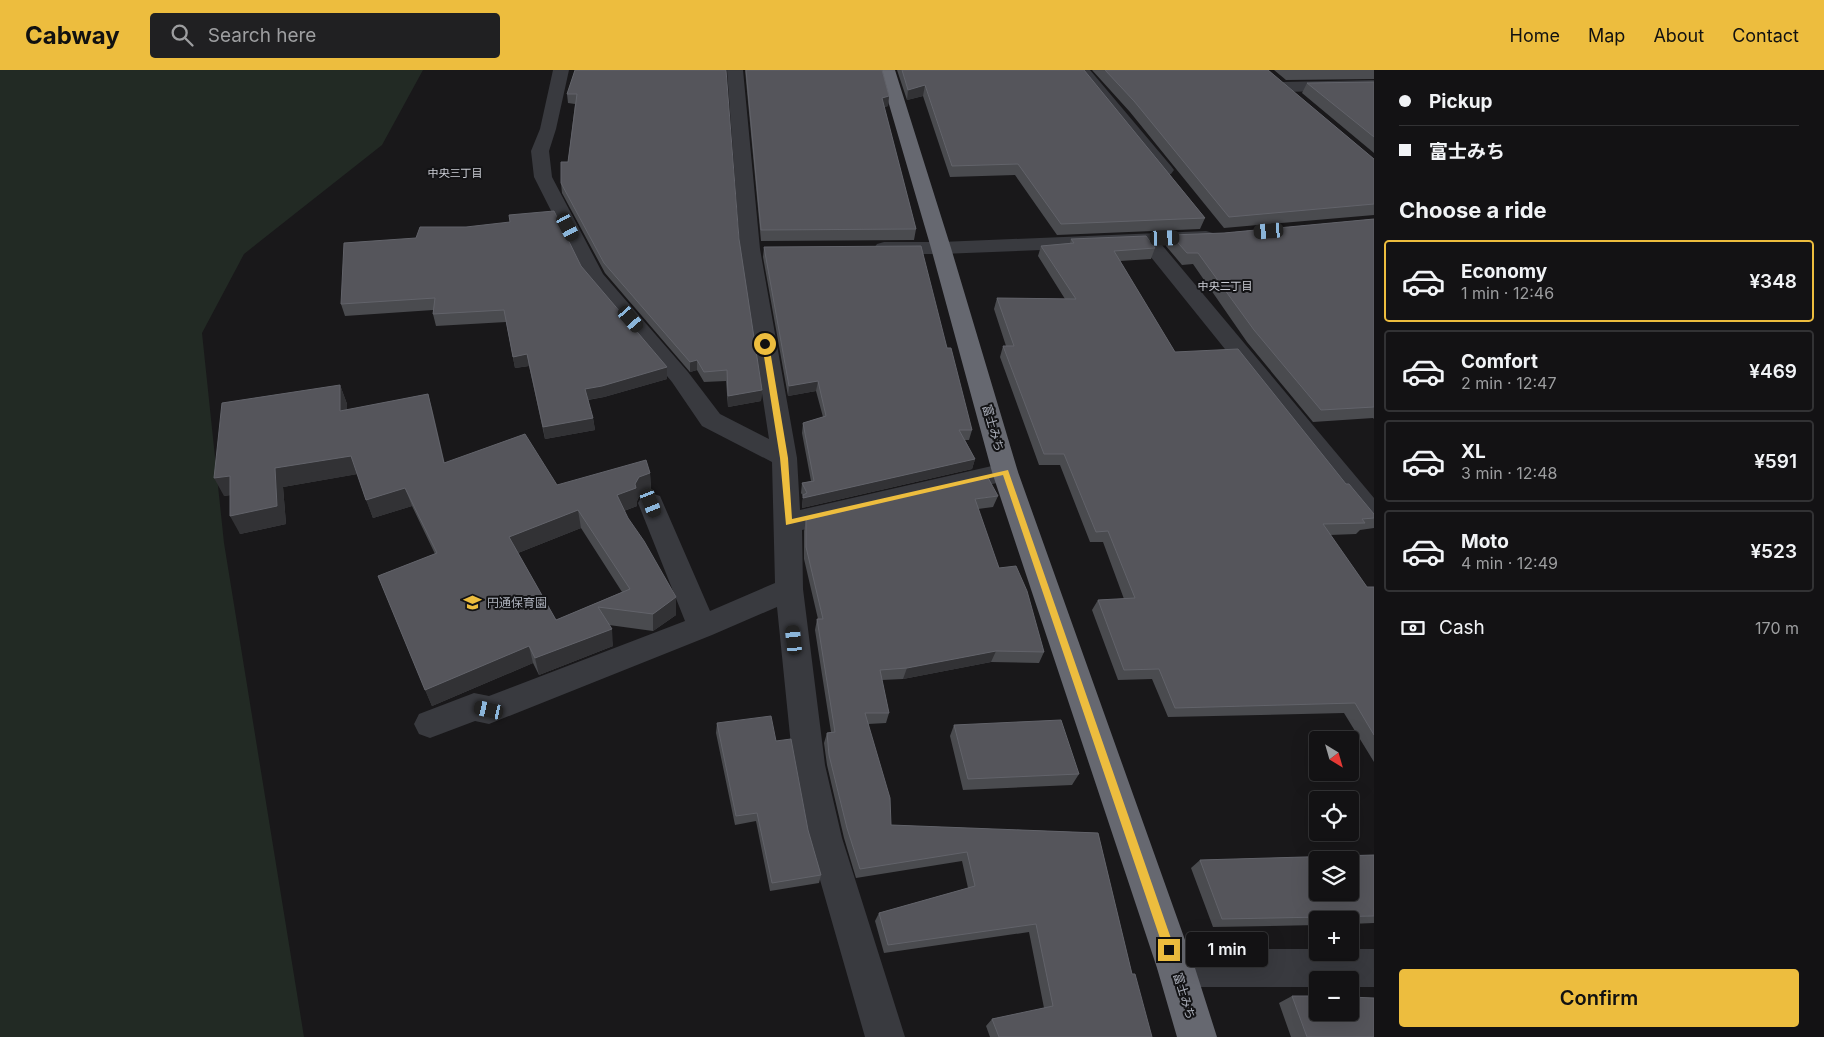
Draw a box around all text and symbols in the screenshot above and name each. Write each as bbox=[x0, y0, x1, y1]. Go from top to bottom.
search box bbox=[150, 13, 500, 58]
text: Cabway bbox=[25, 21, 120, 50]
icon: search bbox=[168, 21, 196, 49]
text: Search here bbox=[208, 24, 316, 47]
text: Home bbox=[1510, 25, 1560, 46]
text: Map bbox=[1588, 25, 1625, 46]
text: About bbox=[1653, 25, 1704, 46]
text: Contact bbox=[1732, 25, 1799, 46]
text: Pickup bbox=[1429, 90, 1492, 113]
text: 富士みち bbox=[1429, 140, 1505, 163]
district label: 中央三丁目 bbox=[428, 166, 483, 180]
text: Choose a ride bbox=[1399, 197, 1547, 223]
car bbox=[554, 210, 581, 244]
car bbox=[1253, 222, 1284, 240]
car bbox=[1149, 230, 1180, 246]
icon: car bbox=[1401, 259, 1446, 304]
text: Economy bbox=[1461, 260, 1547, 283]
text: ¥348 bbox=[1749, 270, 1797, 293]
district label: 中央二丁目 bbox=[1198, 279, 1253, 293]
text: 1 min · 12:46 bbox=[1461, 283, 1554, 303]
car bbox=[615, 303, 646, 335]
route start bbox=[754, 333, 776, 355]
icon: car bbox=[1401, 349, 1446, 394]
text: Comfort bbox=[1461, 350, 1538, 373]
text: ¥469 bbox=[1749, 360, 1797, 383]
text: 2 min · 12:47 bbox=[1461, 373, 1556, 393]
street label: 富士みち bbox=[980, 403, 1007, 453]
icon: car bbox=[1401, 439, 1446, 484]
text: XL bbox=[1461, 440, 1486, 463]
text: ¥591 bbox=[1754, 450, 1797, 473]
text: 3 min · 12:48 bbox=[1461, 463, 1557, 483]
car bbox=[638, 486, 663, 520]
icon: car bbox=[1401, 529, 1446, 574]
text: Moto bbox=[1461, 530, 1509, 553]
text: ¥523 bbox=[1750, 540, 1797, 563]
text: 4 min · 12:49 bbox=[1461, 553, 1558, 573]
school or university icon: 円通保育園 bbox=[463, 593, 483, 613]
place label: 円通保育園 bbox=[487, 595, 547, 610]
icon: cash bbox=[1399, 614, 1427, 642]
text: Cash bbox=[1439, 616, 1485, 639]
text: 170 m bbox=[1755, 618, 1799, 638]
car bbox=[784, 624, 803, 656]
car bbox=[472, 699, 505, 721]
north arrow bbox=[1309, 731, 1359, 781]
map controls bbox=[1309, 731, 1359, 1021]
button: locate bbox=[1309, 791, 1359, 841]
button: layers bbox=[1309, 851, 1359, 901]
button: + bbox=[1309, 911, 1359, 961]
callout: 1 min bbox=[1186, 932, 1269, 968]
route end bbox=[1158, 939, 1180, 961]
text: 1 min bbox=[1207, 939, 1247, 959]
button: Confirm bbox=[1399, 969, 1799, 1027]
street label: 富士みち bbox=[1170, 971, 1199, 1021]
button: − bbox=[1309, 971, 1359, 1021]

